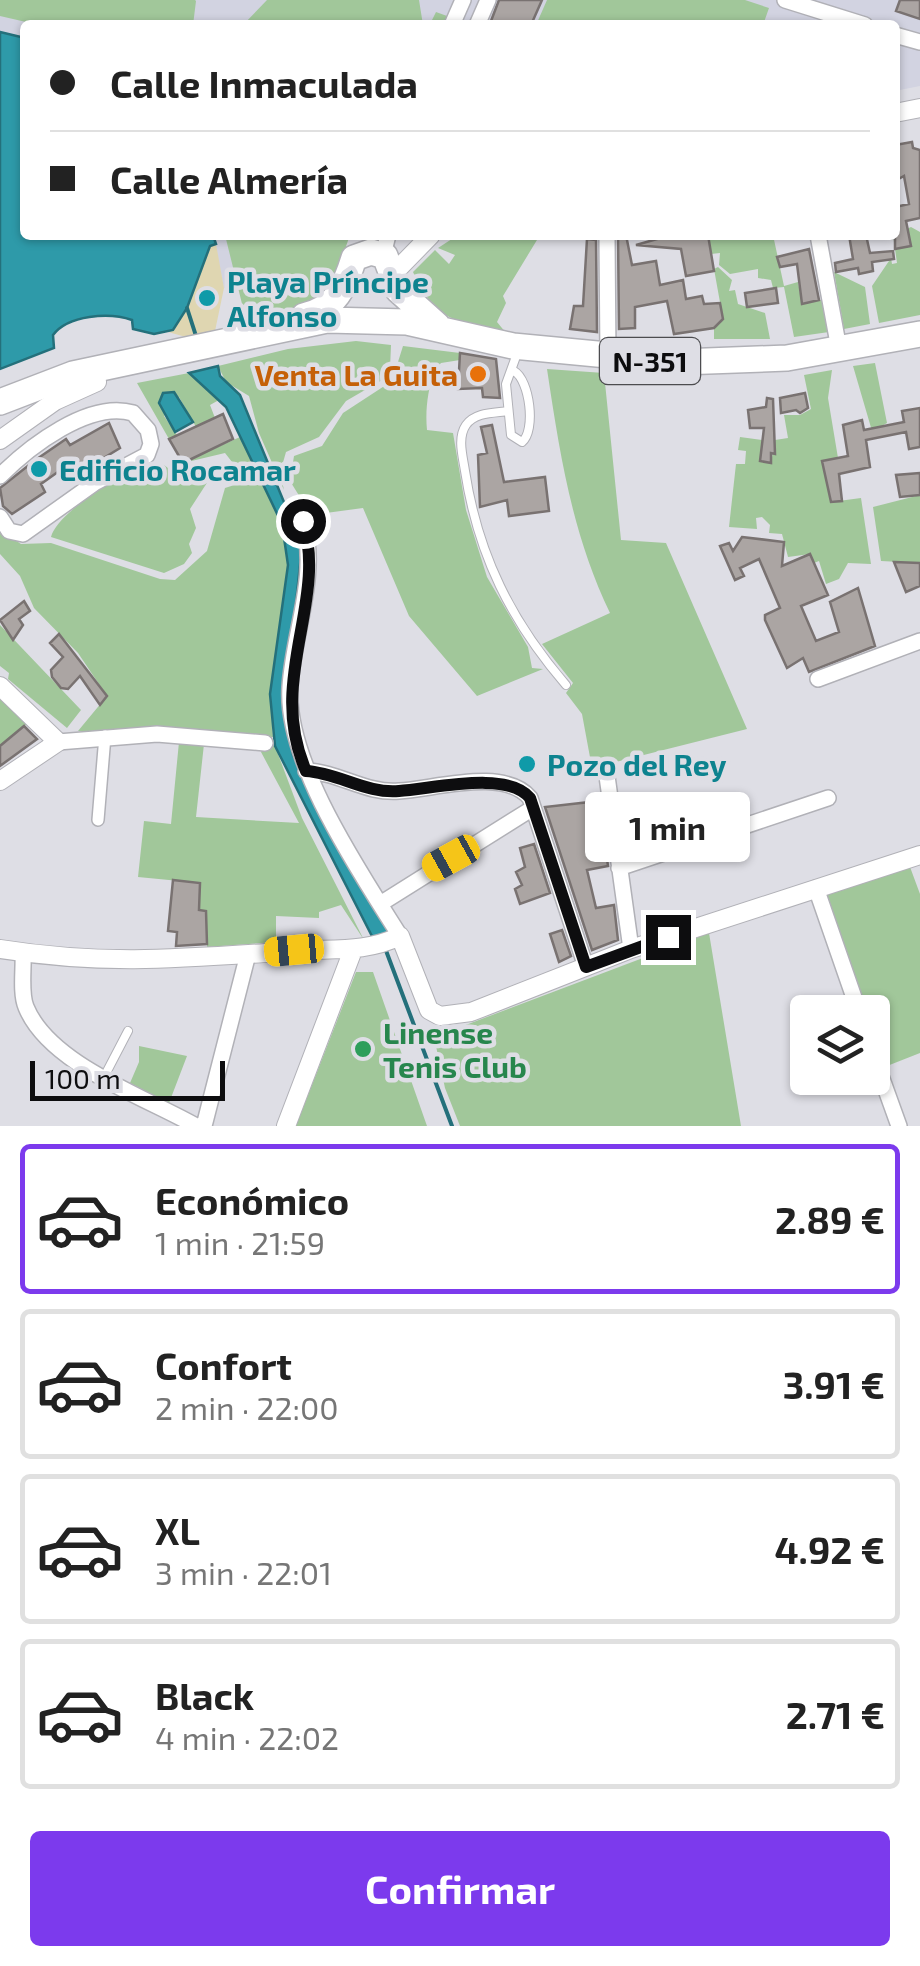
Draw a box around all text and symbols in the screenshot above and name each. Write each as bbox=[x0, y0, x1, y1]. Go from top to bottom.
text: Calle Inmaculada bbox=[110, 60, 418, 106]
text: Calle Almería bbox=[110, 156, 348, 202]
place label: Playa Príncipe Alfonso bbox=[227, 263, 429, 333]
marker: Playa Príncipe Alfonso bbox=[196, 287, 218, 309]
road number: N-351 bbox=[600, 338, 700, 384]
place label: Venta La Guita bbox=[255, 356, 458, 392]
marker: Venta La Guita bbox=[467, 363, 489, 385]
place label: Edificio Rocamar bbox=[59, 451, 296, 487]
marker: Edificio Rocamar bbox=[28, 458, 50, 480]
route start bbox=[281, 499, 326, 544]
place label: Pozo del Rey bbox=[547, 746, 727, 783]
marker: Pozo del Rey bbox=[516, 753, 538, 775]
callout: 1 min bbox=[586, 792, 750, 862]
text: 1 min bbox=[629, 808, 706, 846]
car bbox=[417, 830, 485, 886]
route end bbox=[646, 915, 691, 960]
car bbox=[263, 932, 325, 968]
map controls bbox=[790, 995, 890, 1095]
button: layers bbox=[790, 995, 890, 1095]
place label: Linense Tenis Club bbox=[383, 1014, 527, 1084]
marker: Linense Tenis Club bbox=[352, 1038, 374, 1060]
scale bar bbox=[30, 1056, 225, 1100]
text: 100 m bbox=[45, 1061, 121, 1095]
icon: car bbox=[35, 1174, 125, 1264]
text: Económico bbox=[155, 1177, 349, 1223]
text: 2.89 € bbox=[775, 1196, 885, 1242]
text: 1 min · 21:59 bbox=[155, 1223, 325, 1261]
icon: car bbox=[35, 1339, 125, 1429]
text: Confort bbox=[155, 1342, 292, 1388]
text: 3.91 € bbox=[783, 1361, 885, 1407]
text: 2 min · 22:00 bbox=[155, 1388, 339, 1426]
icon: car bbox=[35, 1504, 125, 1594]
text: XL bbox=[155, 1507, 200, 1553]
text: 4.92 € bbox=[774, 1526, 885, 1572]
text: 3 min · 22:01 bbox=[155, 1553, 332, 1591]
icon: car bbox=[35, 1669, 125, 1759]
text: Black bbox=[155, 1672, 254, 1718]
text: 2.71 € bbox=[786, 1691, 885, 1737]
text: 4 min · 22:02 bbox=[155, 1718, 339, 1756]
button: Confirmar bbox=[30, 1831, 890, 1946]

